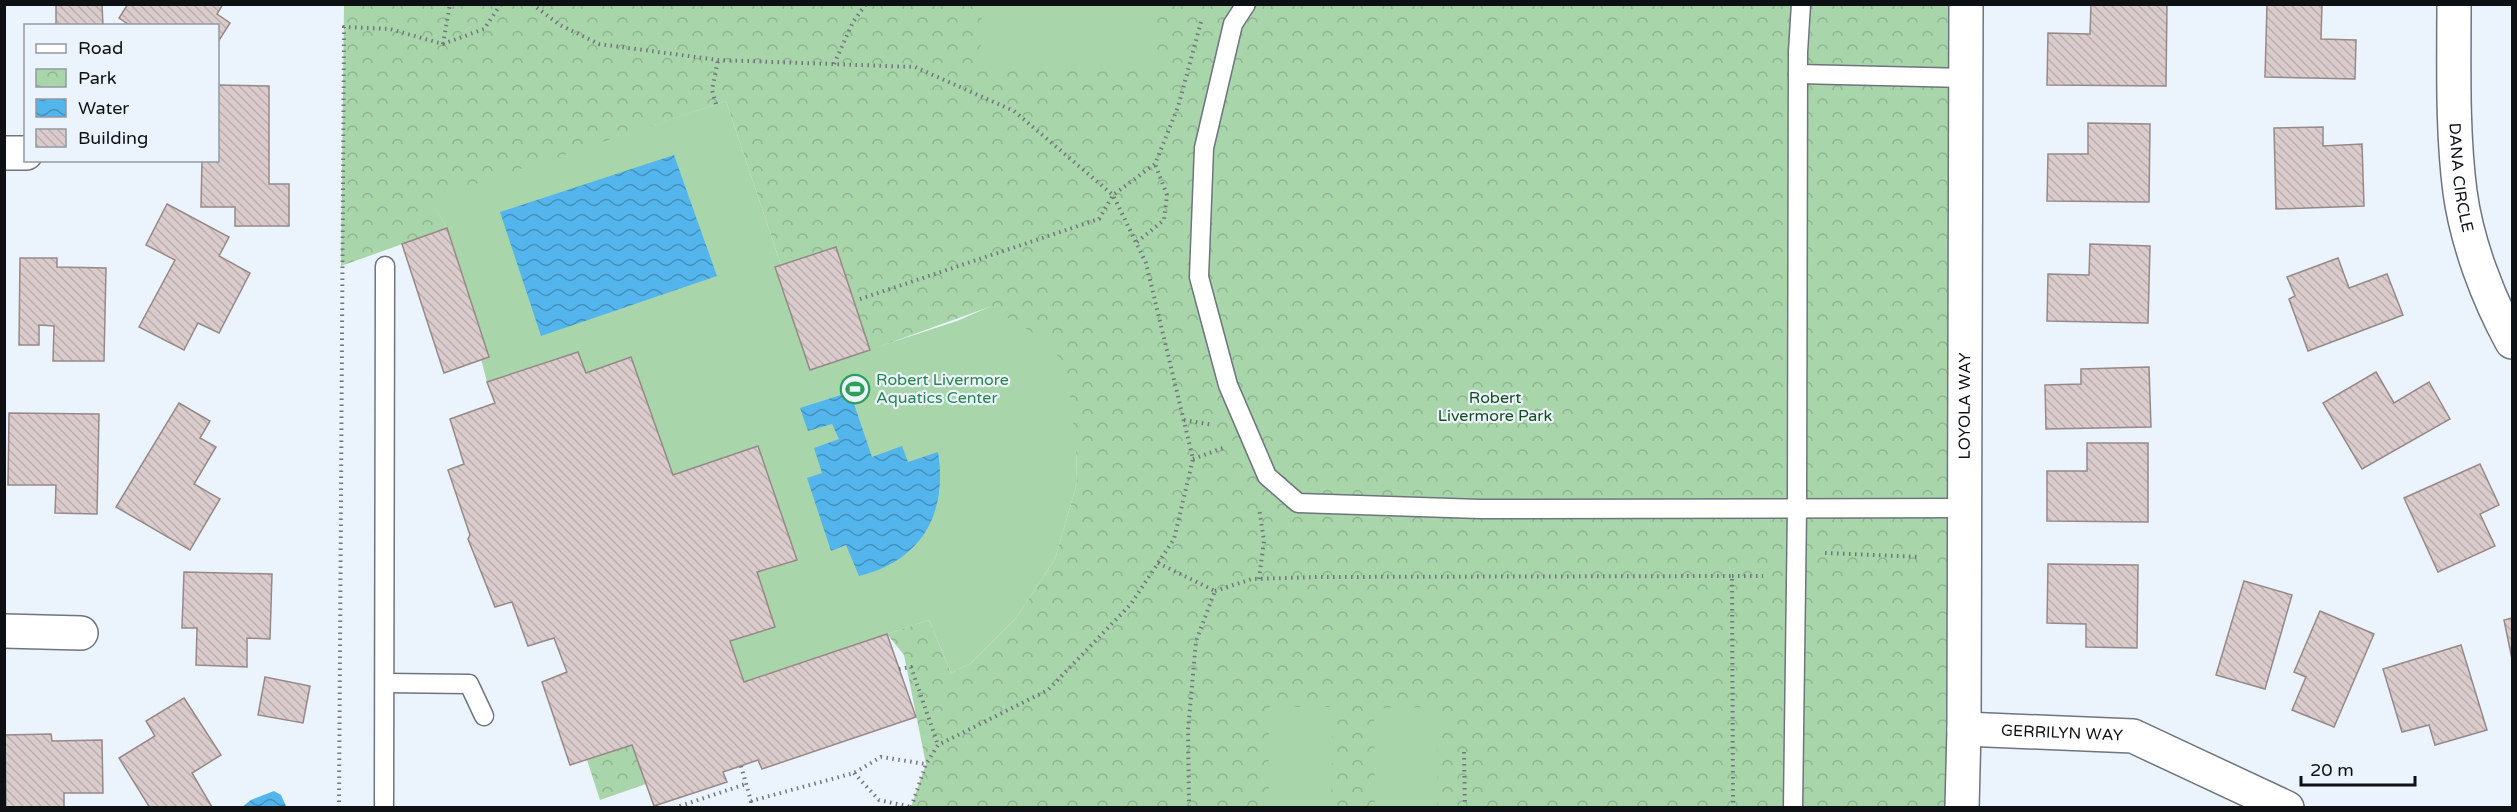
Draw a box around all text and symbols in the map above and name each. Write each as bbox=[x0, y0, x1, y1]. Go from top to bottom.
legend bbox=[24, 24, 219, 162]
text: Road bbox=[78, 37, 123, 59]
text: Park bbox=[78, 67, 117, 89]
text: Water bbox=[78, 97, 129, 119]
street label: DANA CIRCLE bbox=[2445, 122, 2478, 234]
text: Building bbox=[78, 127, 148, 149]
street label: LOYOLA WAY bbox=[1955, 353, 1975, 459]
place label: Robert Livermore Aquatics Center bbox=[876, 370, 1009, 408]
sports icon: Robert Livermore Aquatics Center bbox=[839, 373, 871, 405]
park label: Robert Livermore Park bbox=[1438, 388, 1553, 426]
street label: GERRILYN WAY bbox=[2000, 721, 2123, 746]
scale bar bbox=[2301, 749, 2415, 787]
text: 20 m bbox=[2310, 759, 2354, 781]

